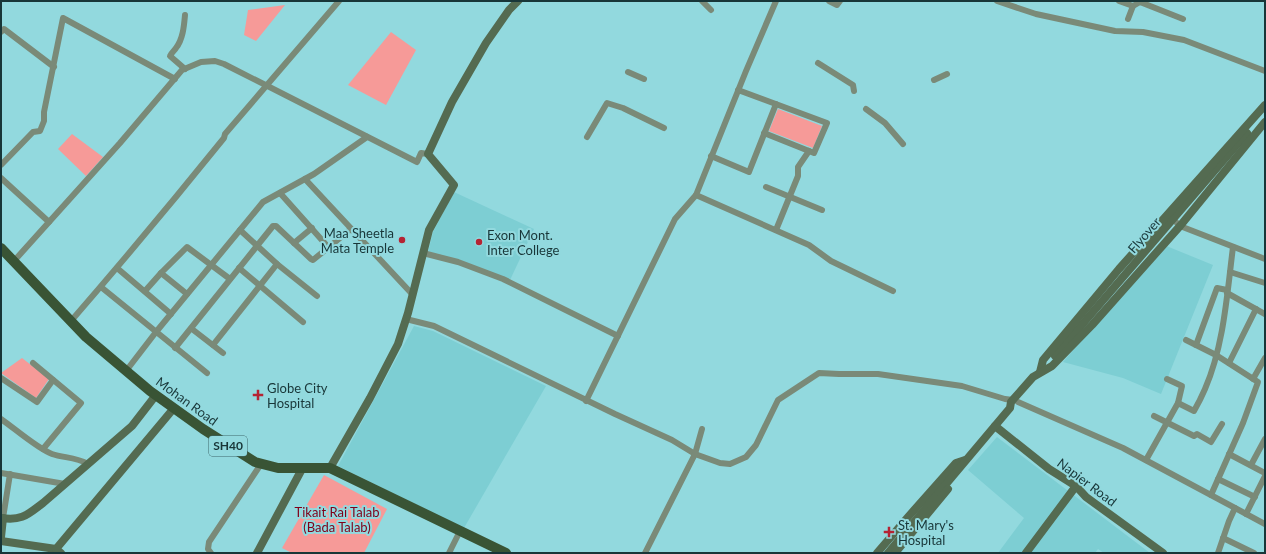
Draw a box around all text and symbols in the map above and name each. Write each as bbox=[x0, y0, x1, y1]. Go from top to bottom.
street label: Flyover bbox=[1124, 214, 1164, 256]
place label: Maa Sheetla Mata Temple bbox=[321, 225, 394, 256]
place label: Exon Mont. Inter College bbox=[487, 227, 560, 258]
marker: Maa Sheetla Mata Temple bbox=[397, 235, 407, 245]
marker: Exon Mont. Inter College bbox=[474, 237, 484, 247]
street label: Mohan Road bbox=[153, 373, 221, 429]
place label: Globe City Hospital bbox=[267, 380, 328, 411]
marker: Globe City Hospital bbox=[252, 389, 264, 401]
road number: SH40 bbox=[209, 436, 247, 456]
street label: Napier Road bbox=[1054, 455, 1120, 509]
park label: Tikait Rai Talab (Bada Talab) bbox=[295, 504, 379, 535]
place label: St. Mary's Hospital bbox=[898, 517, 954, 548]
marker: St. Mary's Hospital bbox=[883, 526, 895, 538]

